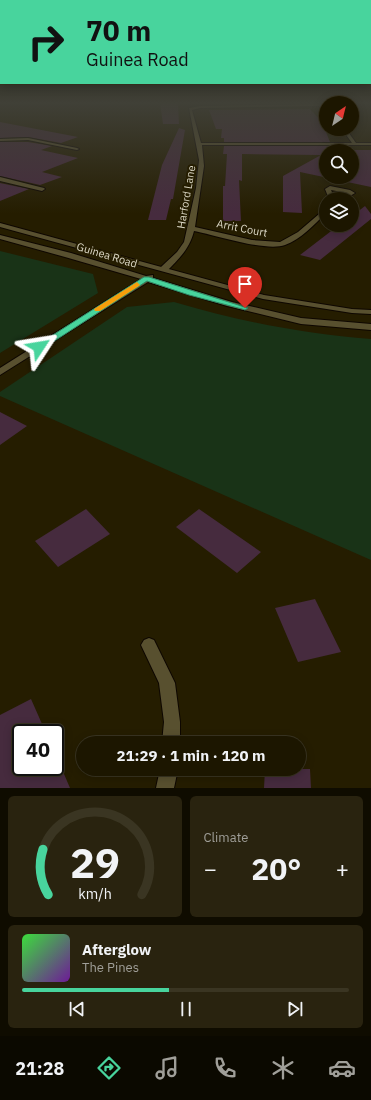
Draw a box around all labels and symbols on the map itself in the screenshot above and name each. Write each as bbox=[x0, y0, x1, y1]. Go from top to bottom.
north arrow bbox=[319, 96, 359, 136]
street label: Harford Lane bbox=[174, 164, 198, 230]
street label: Arrit Court bbox=[215, 216, 269, 240]
street label: Guinea Road bbox=[75, 239, 139, 271]
pin bbox=[228, 267, 262, 308]
position arrow bbox=[18, 326, 60, 368]
speed limit sign: 40 bbox=[12, 724, 64, 776]

